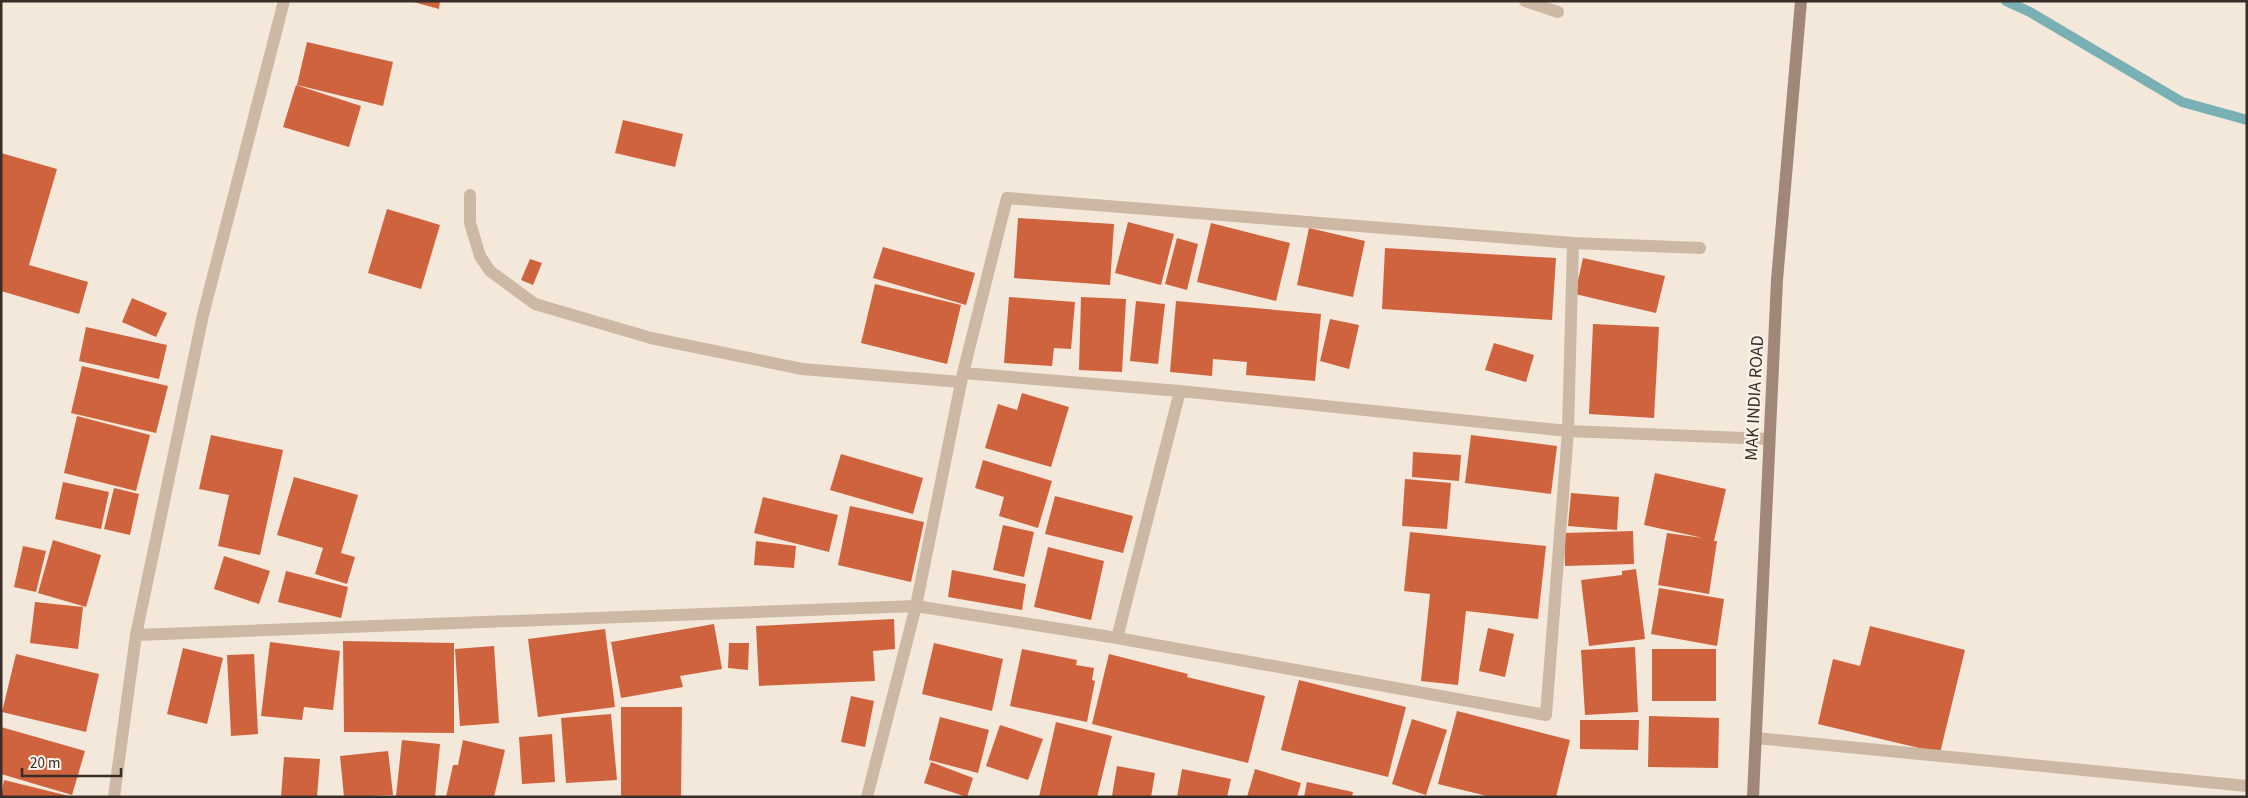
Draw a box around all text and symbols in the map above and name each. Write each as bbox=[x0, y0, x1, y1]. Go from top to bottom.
street label: MAK INDIA ROAD bbox=[1739, 335, 1770, 461]
scale bar bbox=[22, 746, 121, 778]
text: 20 m bbox=[30, 753, 60, 774]

